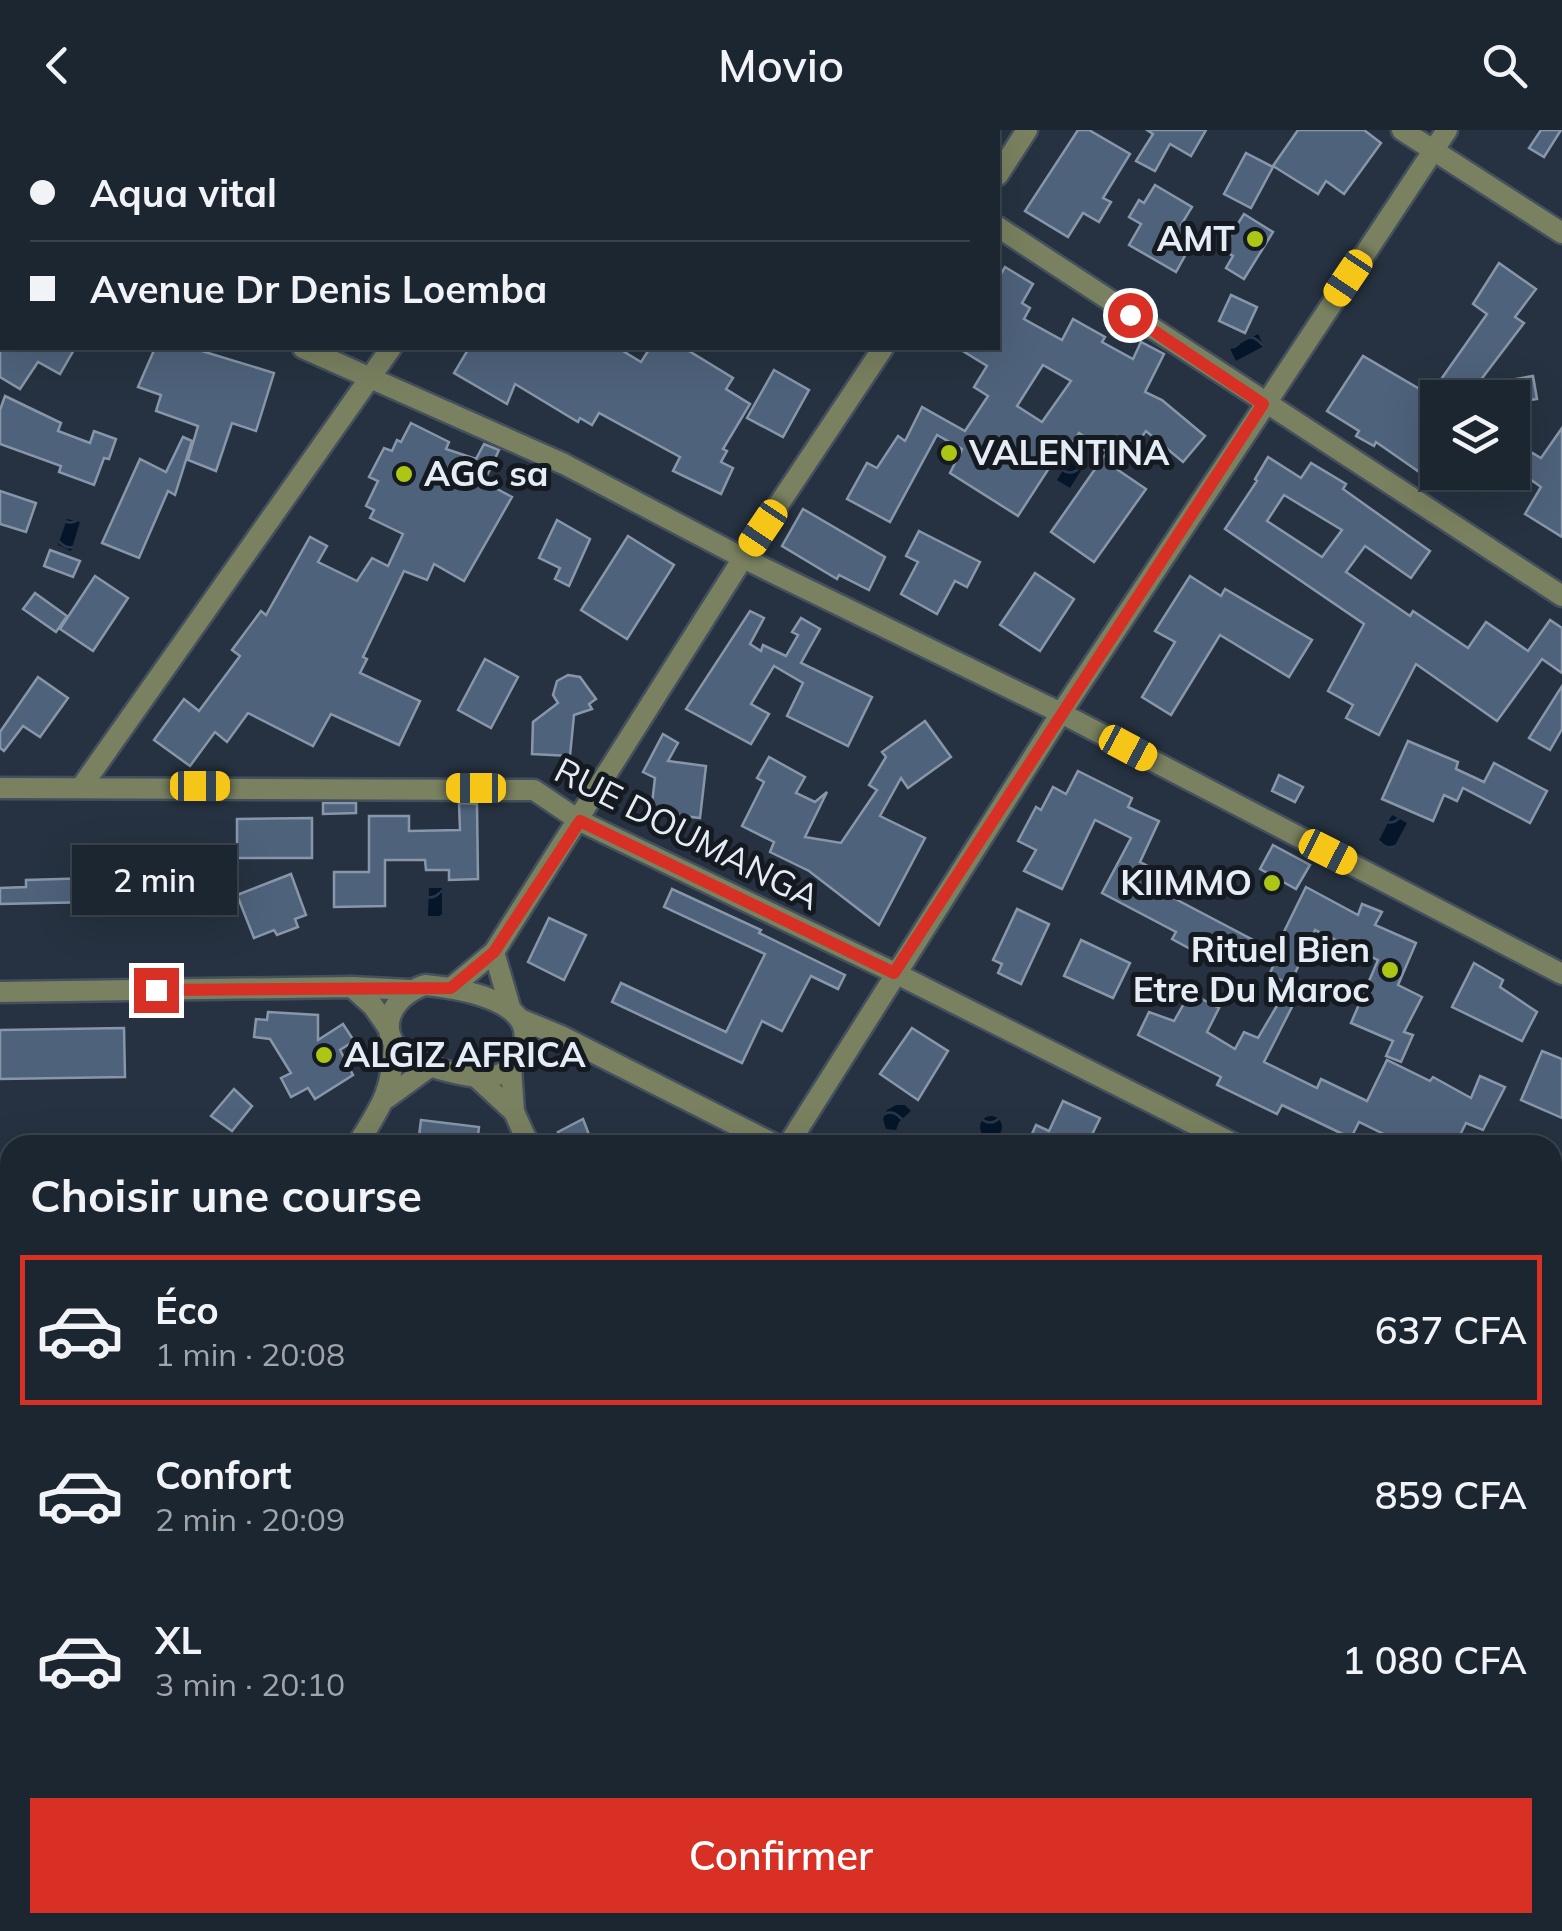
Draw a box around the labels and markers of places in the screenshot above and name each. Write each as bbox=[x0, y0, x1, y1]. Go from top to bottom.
place label: AMT bbox=[1157, 216, 1235, 260]
marker: AMT bbox=[1244, 228, 1266, 250]
place label: VALENTINA bbox=[968, 430, 1170, 474]
marker: VALENTINA bbox=[938, 442, 960, 464]
place label: AGC sa bbox=[424, 451, 548, 495]
marker: AGC sa bbox=[393, 463, 415, 485]
place label: KIIMMO bbox=[1120, 860, 1252, 904]
marker: KIIMMO bbox=[1261, 872, 1283, 894]
place label: Rituel Bien Etre Du Maroc bbox=[1133, 927, 1370, 1011]
marker: Rituel Bien Etre Du Maroc bbox=[1379, 959, 1401, 981]
place label: ALGIZ AFRICA bbox=[344, 1032, 586, 1076]
marker: ALGIZ AFRICA bbox=[313, 1044, 335, 1066]

